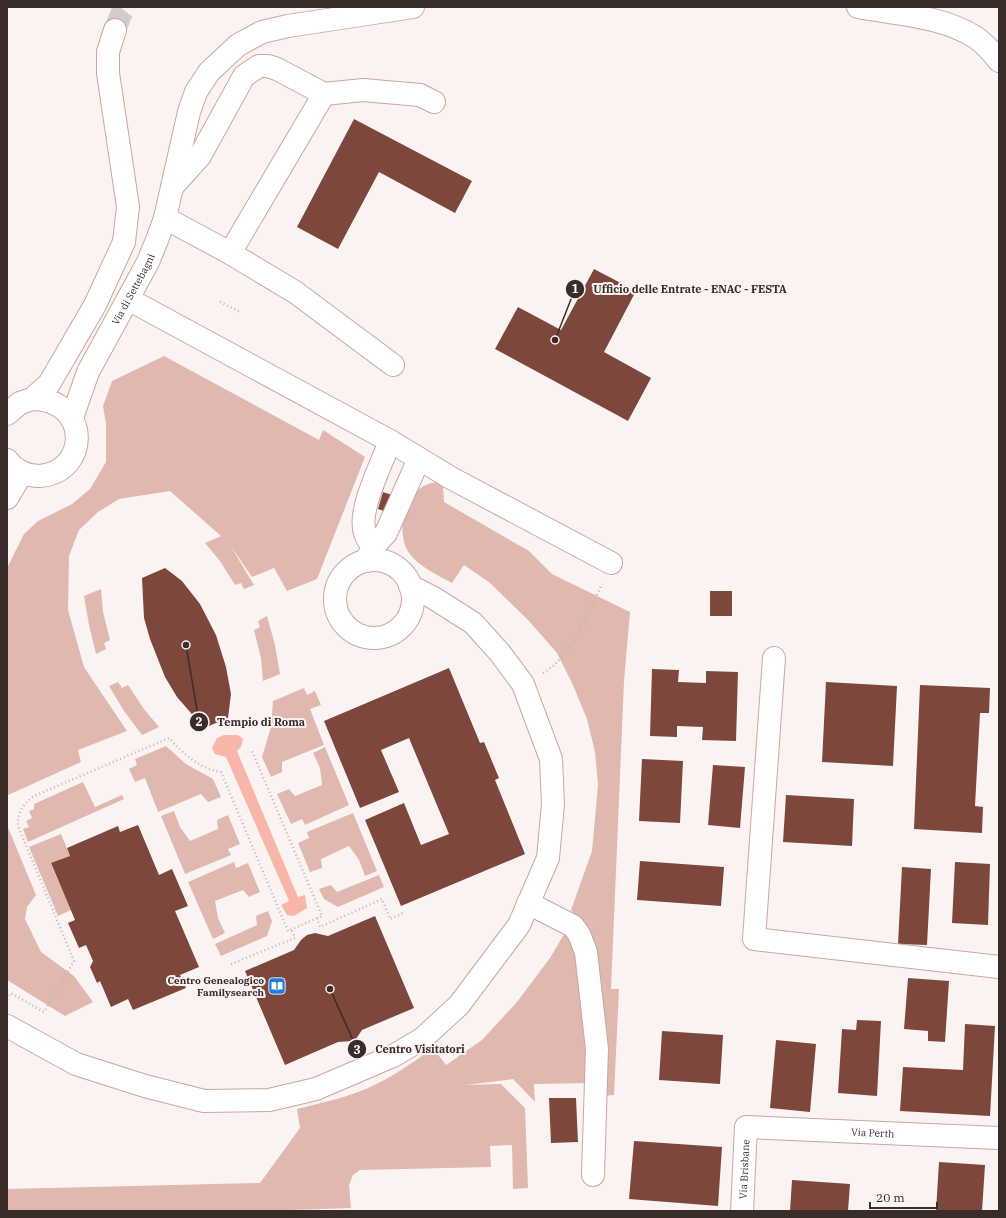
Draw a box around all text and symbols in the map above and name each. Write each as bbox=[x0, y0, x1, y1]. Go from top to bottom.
street label: Via di Settebagni bbox=[109, 252, 157, 327]
callout: Ufficio delle Entrate - ENAC - FESTA bbox=[565, 277, 794, 300]
text: 1 bbox=[571, 281, 579, 296]
text: Ufficio delle Entrate - ENAC - FESTA bbox=[593, 282, 787, 296]
callout: Tempio di Roma bbox=[189, 711, 313, 734]
text: 2 bbox=[195, 714, 203, 729]
text: Tempio di Roma bbox=[217, 715, 305, 729]
place label: Centro Genealogico Familysearch bbox=[168, 974, 264, 999]
library icon: Centro Genealogico Familysearch bbox=[267, 976, 287, 996]
callout: Centro Visitatori bbox=[347, 1038, 472, 1061]
text: 3 bbox=[353, 1042, 361, 1057]
text: Centro Visitatori bbox=[375, 1042, 465, 1056]
street label: Via Perth bbox=[851, 1125, 895, 1140]
street label: Via Brisbane bbox=[736, 1139, 752, 1199]
scale bar bbox=[870, 1184, 937, 1210]
text: 20 m bbox=[876, 1190, 905, 1205]

